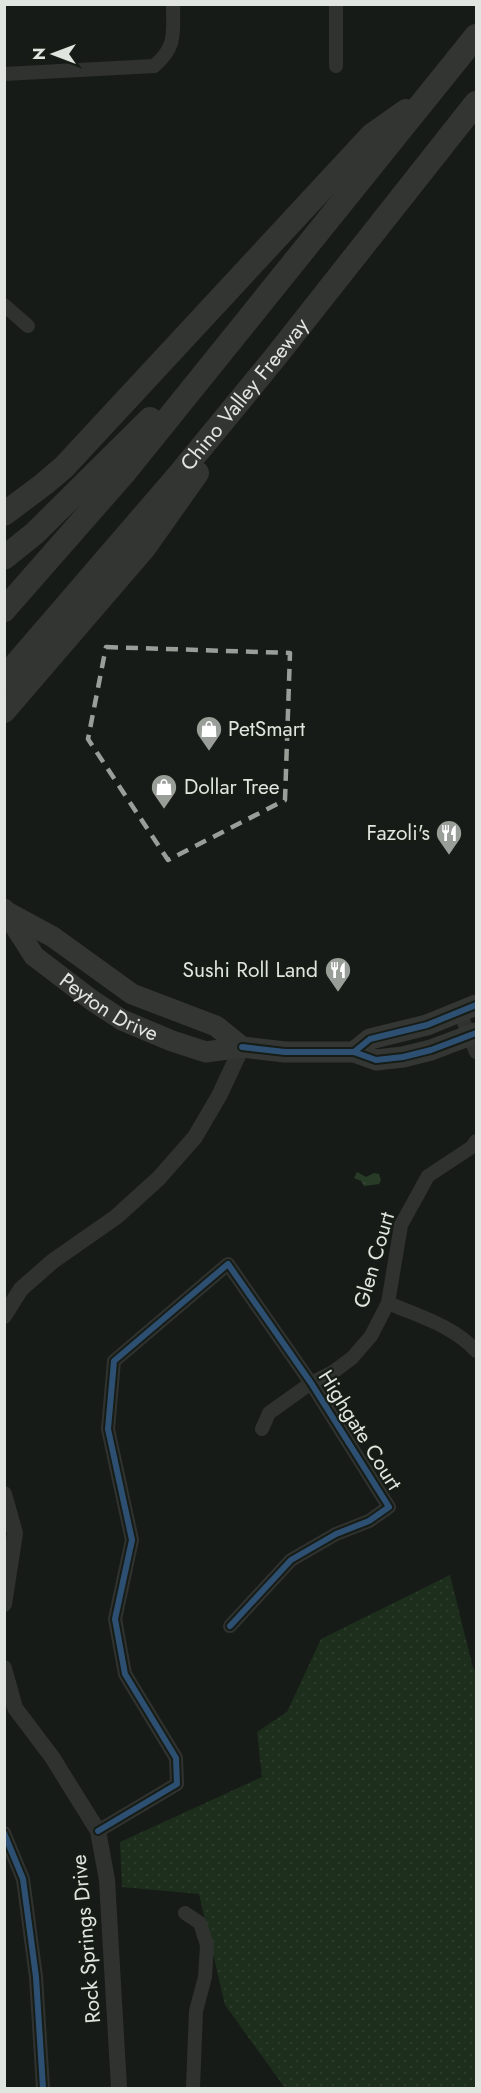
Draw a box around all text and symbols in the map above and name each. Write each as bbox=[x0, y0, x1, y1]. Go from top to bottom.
north arrow bbox=[24, 24, 84, 84]
text: N bbox=[28, 48, 51, 60]
street label: Chino Valley Freeway bbox=[173, 311, 316, 477]
shop icon: PetSmart bbox=[194, 714, 224, 752]
place label: PetSmart bbox=[228, 714, 305, 744]
shop icon: Dollar Tree bbox=[149, 772, 179, 810]
place label: Dollar Tree bbox=[184, 772, 280, 802]
place label: Fazoli's bbox=[367, 818, 430, 848]
restaurant icon: Fazoli's bbox=[434, 818, 464, 856]
place label: Sushi Roll Land bbox=[182, 955, 318, 985]
restaurant icon: Sushi Roll Land bbox=[323, 955, 353, 993]
street label: Peyton Drive bbox=[53, 966, 163, 1049]
street label: Glen Court bbox=[346, 1209, 402, 1311]
street label: Highgate Court bbox=[311, 1364, 409, 1496]
street label: Rock Springs Drive bbox=[64, 1853, 108, 2025]

